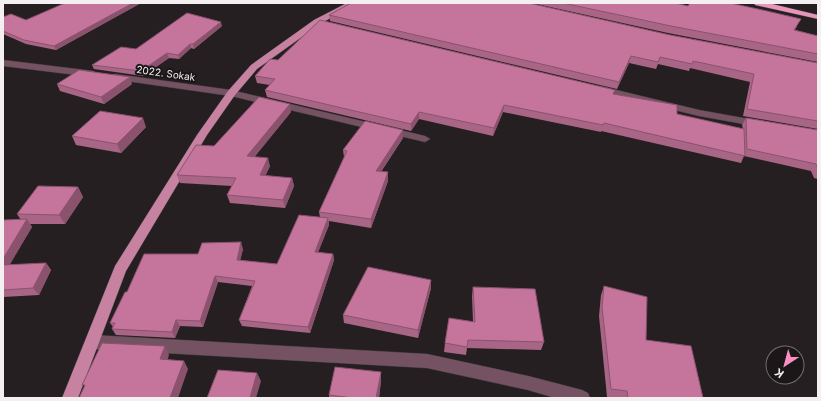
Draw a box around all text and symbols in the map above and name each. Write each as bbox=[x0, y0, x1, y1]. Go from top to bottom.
street label: 2022. Sokak bbox=[136, 63, 197, 83]
north arrow bbox=[765, 345, 805, 385]
text: K bbox=[772, 365, 786, 381]

